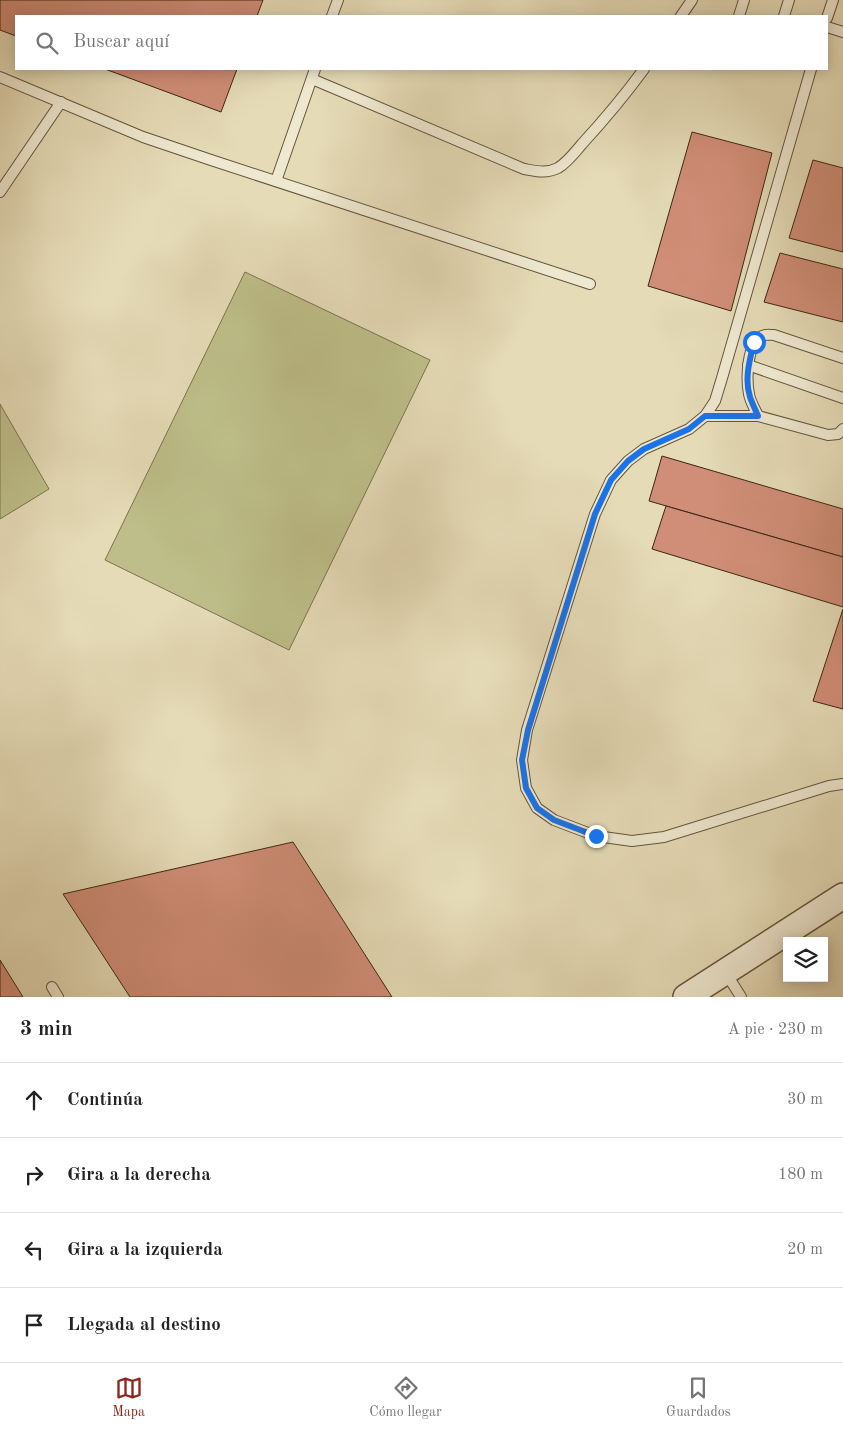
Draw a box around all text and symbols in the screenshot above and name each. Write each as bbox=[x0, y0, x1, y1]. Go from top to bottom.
search box bbox=[15, 15, 828, 70]
icon: search bbox=[33, 29, 61, 57]
text: Buscar aquí bbox=[73, 33, 169, 52]
route start bbox=[743, 331, 766, 354]
route end bbox=[585, 825, 608, 848]
map controls bbox=[783, 937, 828, 982]
button: layers bbox=[783, 937, 828, 982]
text: 3 min bbox=[20, 1019, 73, 1040]
text: A pie · 230 m bbox=[728, 1022, 823, 1038]
icon: ahead bbox=[20, 1086, 48, 1114]
text: Continúa bbox=[67, 1091, 143, 1110]
text: 30 m bbox=[787, 1092, 823, 1108]
icon: right bbox=[20, 1161, 48, 1189]
text: Gira a la derecha bbox=[67, 1166, 211, 1185]
text: 180 m bbox=[778, 1167, 823, 1183]
icon: left bbox=[20, 1236, 48, 1264]
text: Gira a la izquierda bbox=[67, 1241, 223, 1260]
text: 20 m bbox=[787, 1242, 823, 1258]
icon: arrive bbox=[20, 1311, 48, 1339]
text: Llegada al destino bbox=[67, 1316, 221, 1335]
tab: Mapa bbox=[112, 1374, 145, 1421]
tab: Cómo llegar bbox=[369, 1374, 442, 1421]
tab: Guardados bbox=[666, 1374, 731, 1421]

